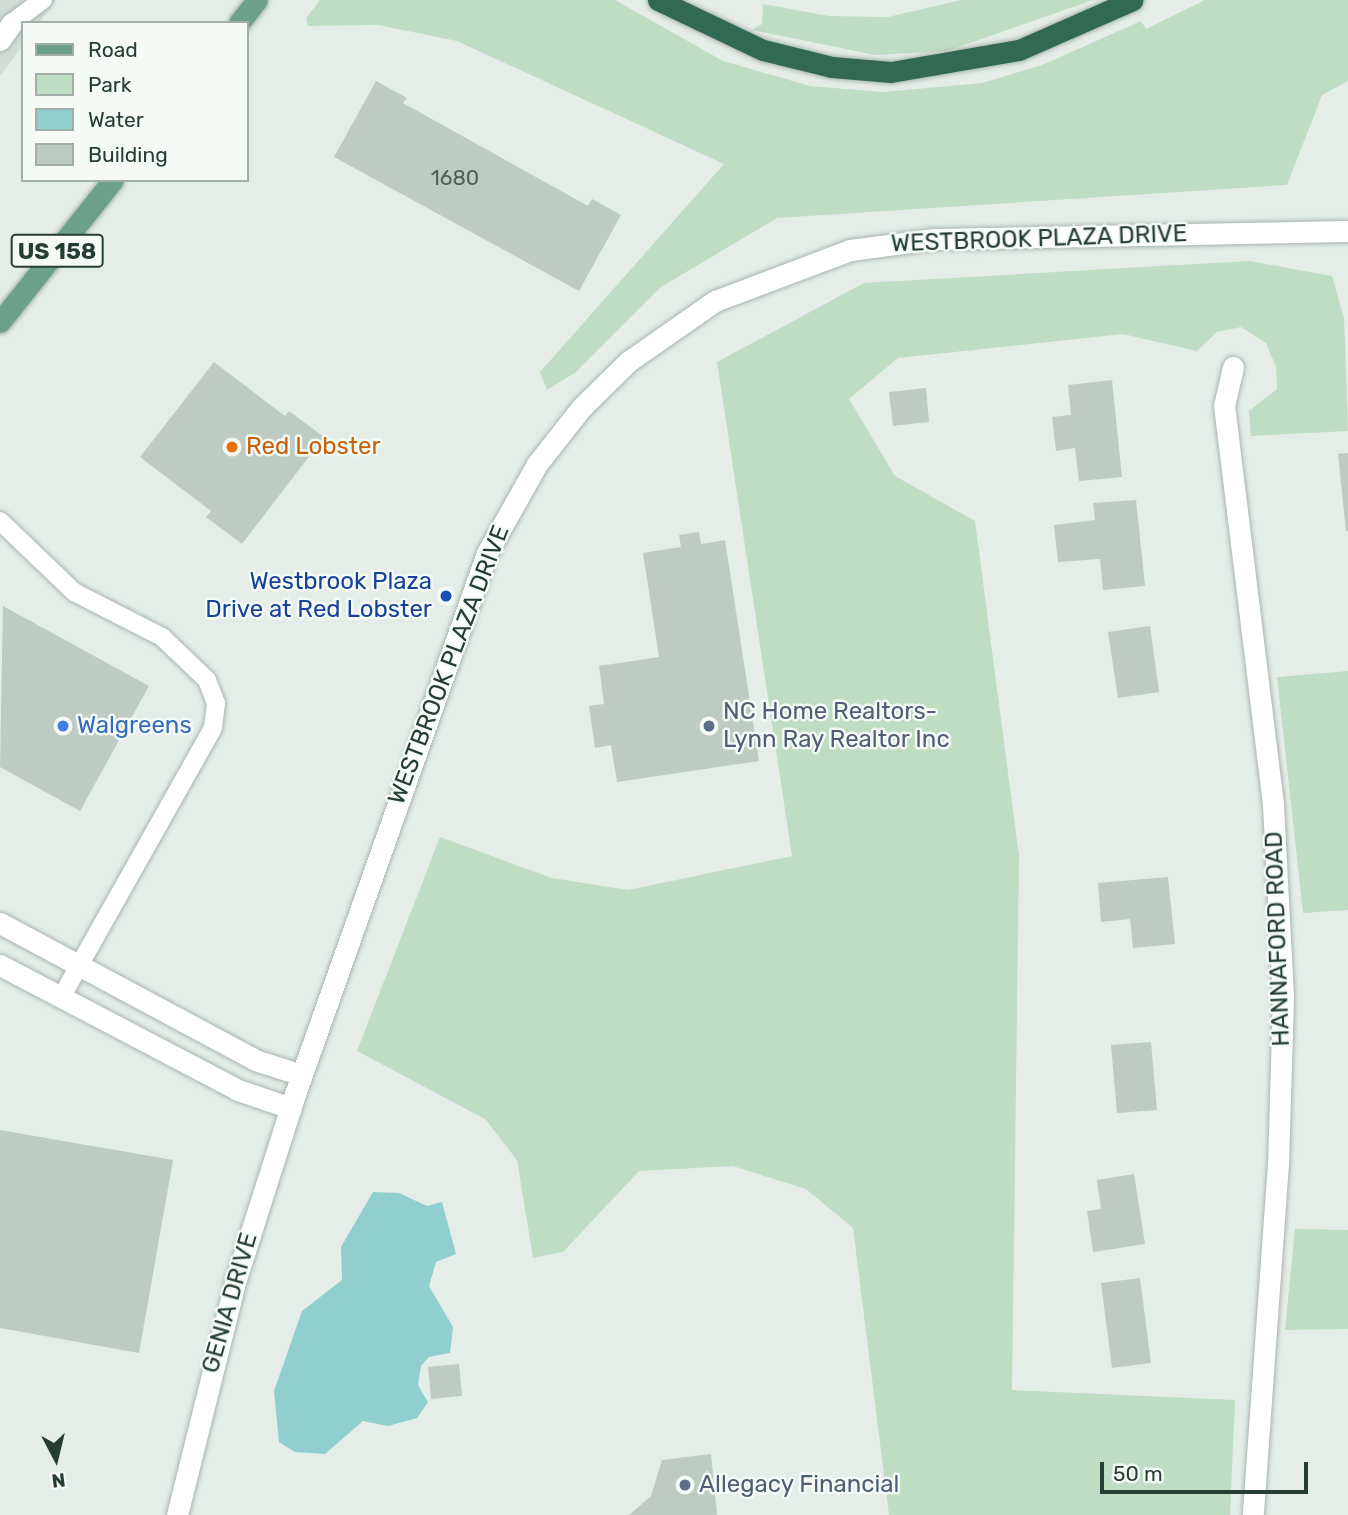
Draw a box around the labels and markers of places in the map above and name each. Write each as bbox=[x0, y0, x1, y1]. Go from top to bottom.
place label: Red Lobster bbox=[246, 433, 381, 461]
marker: Red Lobster bbox=[224, 439, 240, 455]
place label: Westbrook Plaza Drive at Red Lobster bbox=[205, 568, 432, 624]
marker: Westbrook Plaza Drive at Red Lobster bbox=[438, 588, 454, 604]
place label: NC Home Realtors- Lynn Ray Realtor Inc bbox=[723, 698, 951, 754]
place label: Walgreens bbox=[77, 712, 192, 740]
marker: Walgreens bbox=[55, 718, 71, 734]
marker: NC Home Realtors- Lynn Ray Realtor Inc bbox=[701, 718, 717, 734]
place label: Allegacy Financial bbox=[699, 1471, 900, 1499]
marker: Allegacy Financial bbox=[677, 1477, 693, 1493]

